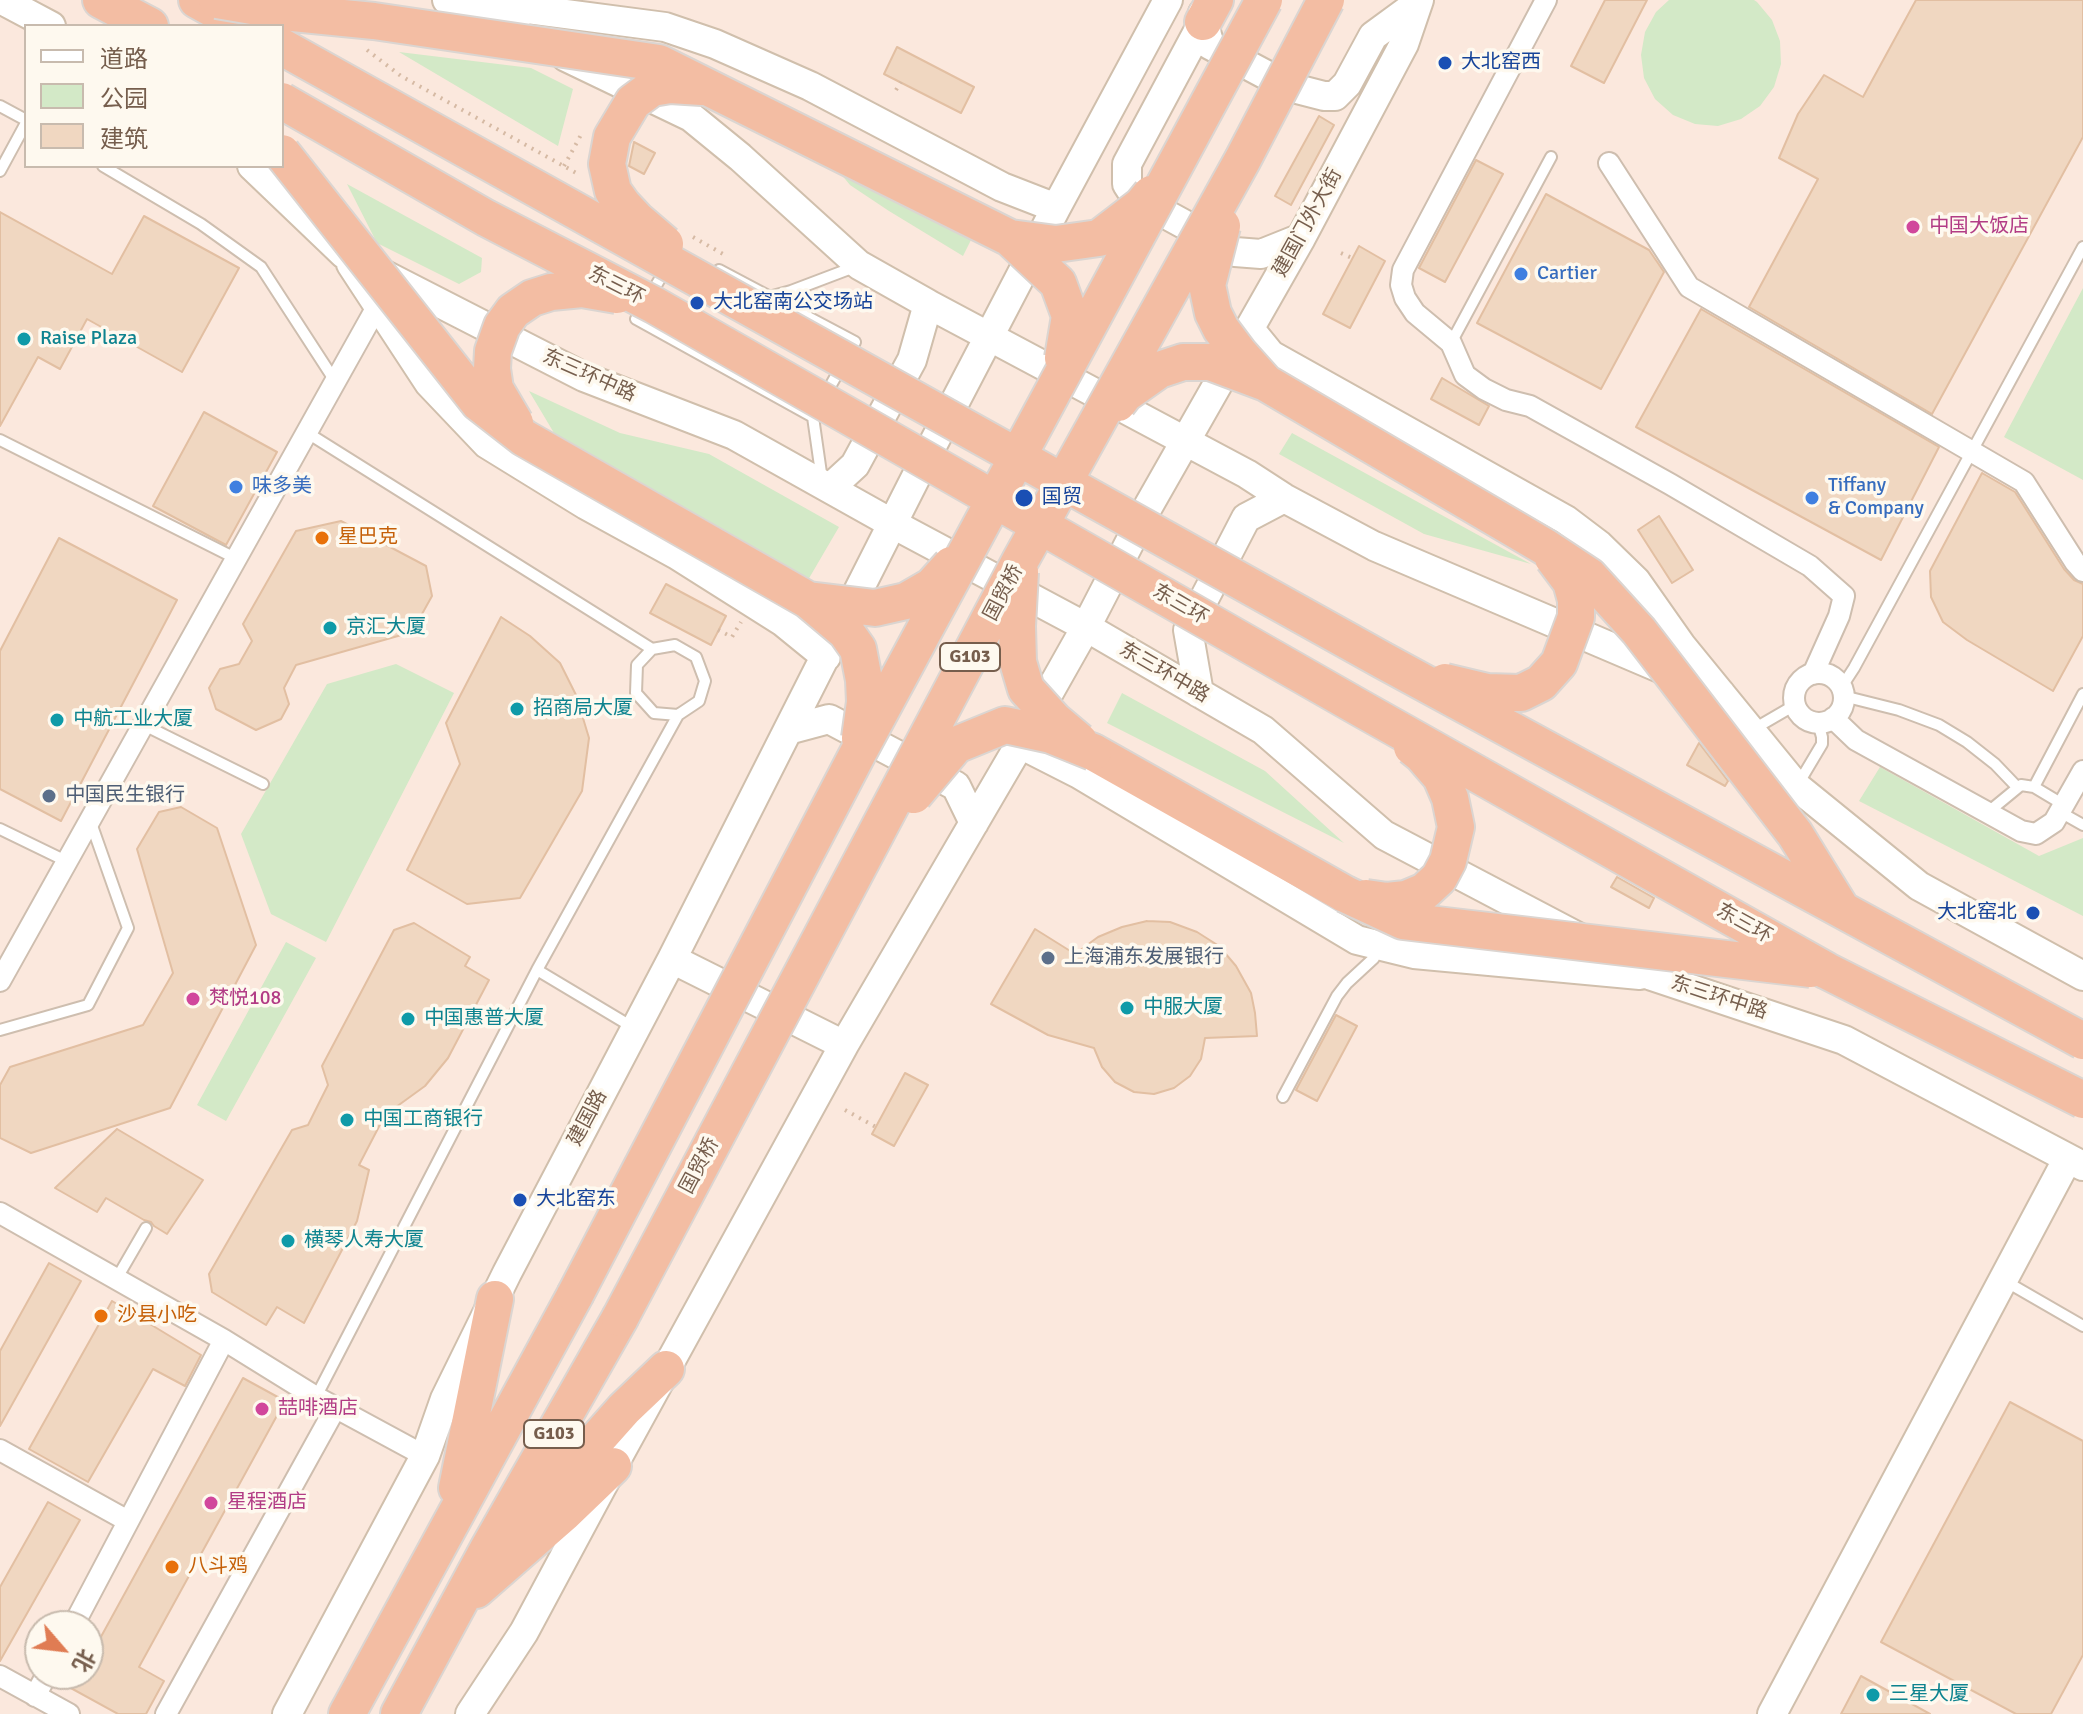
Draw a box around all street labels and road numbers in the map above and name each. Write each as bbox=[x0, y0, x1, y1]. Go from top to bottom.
street label: 建国门外大街 bbox=[1268, 165, 1348, 281]
street label: 东三环 bbox=[584, 262, 648, 310]
street label: 东三环中路 bbox=[538, 345, 640, 407]
street label: 国贸桥 bbox=[979, 561, 1029, 625]
street label: 东三环 bbox=[1148, 580, 1212, 630]
street label: 东三环中路 bbox=[1115, 638, 1213, 708]
road number: G103 bbox=[940, 643, 1000, 671]
street label: 东三环 bbox=[1712, 899, 1776, 949]
street label: 东三环中路 bbox=[1668, 971, 1770, 1025]
street label: 建国路 bbox=[563, 1086, 613, 1150]
street label: 国贸桥 bbox=[675, 1134, 725, 1198]
road number: G103 bbox=[524, 1420, 584, 1448]

